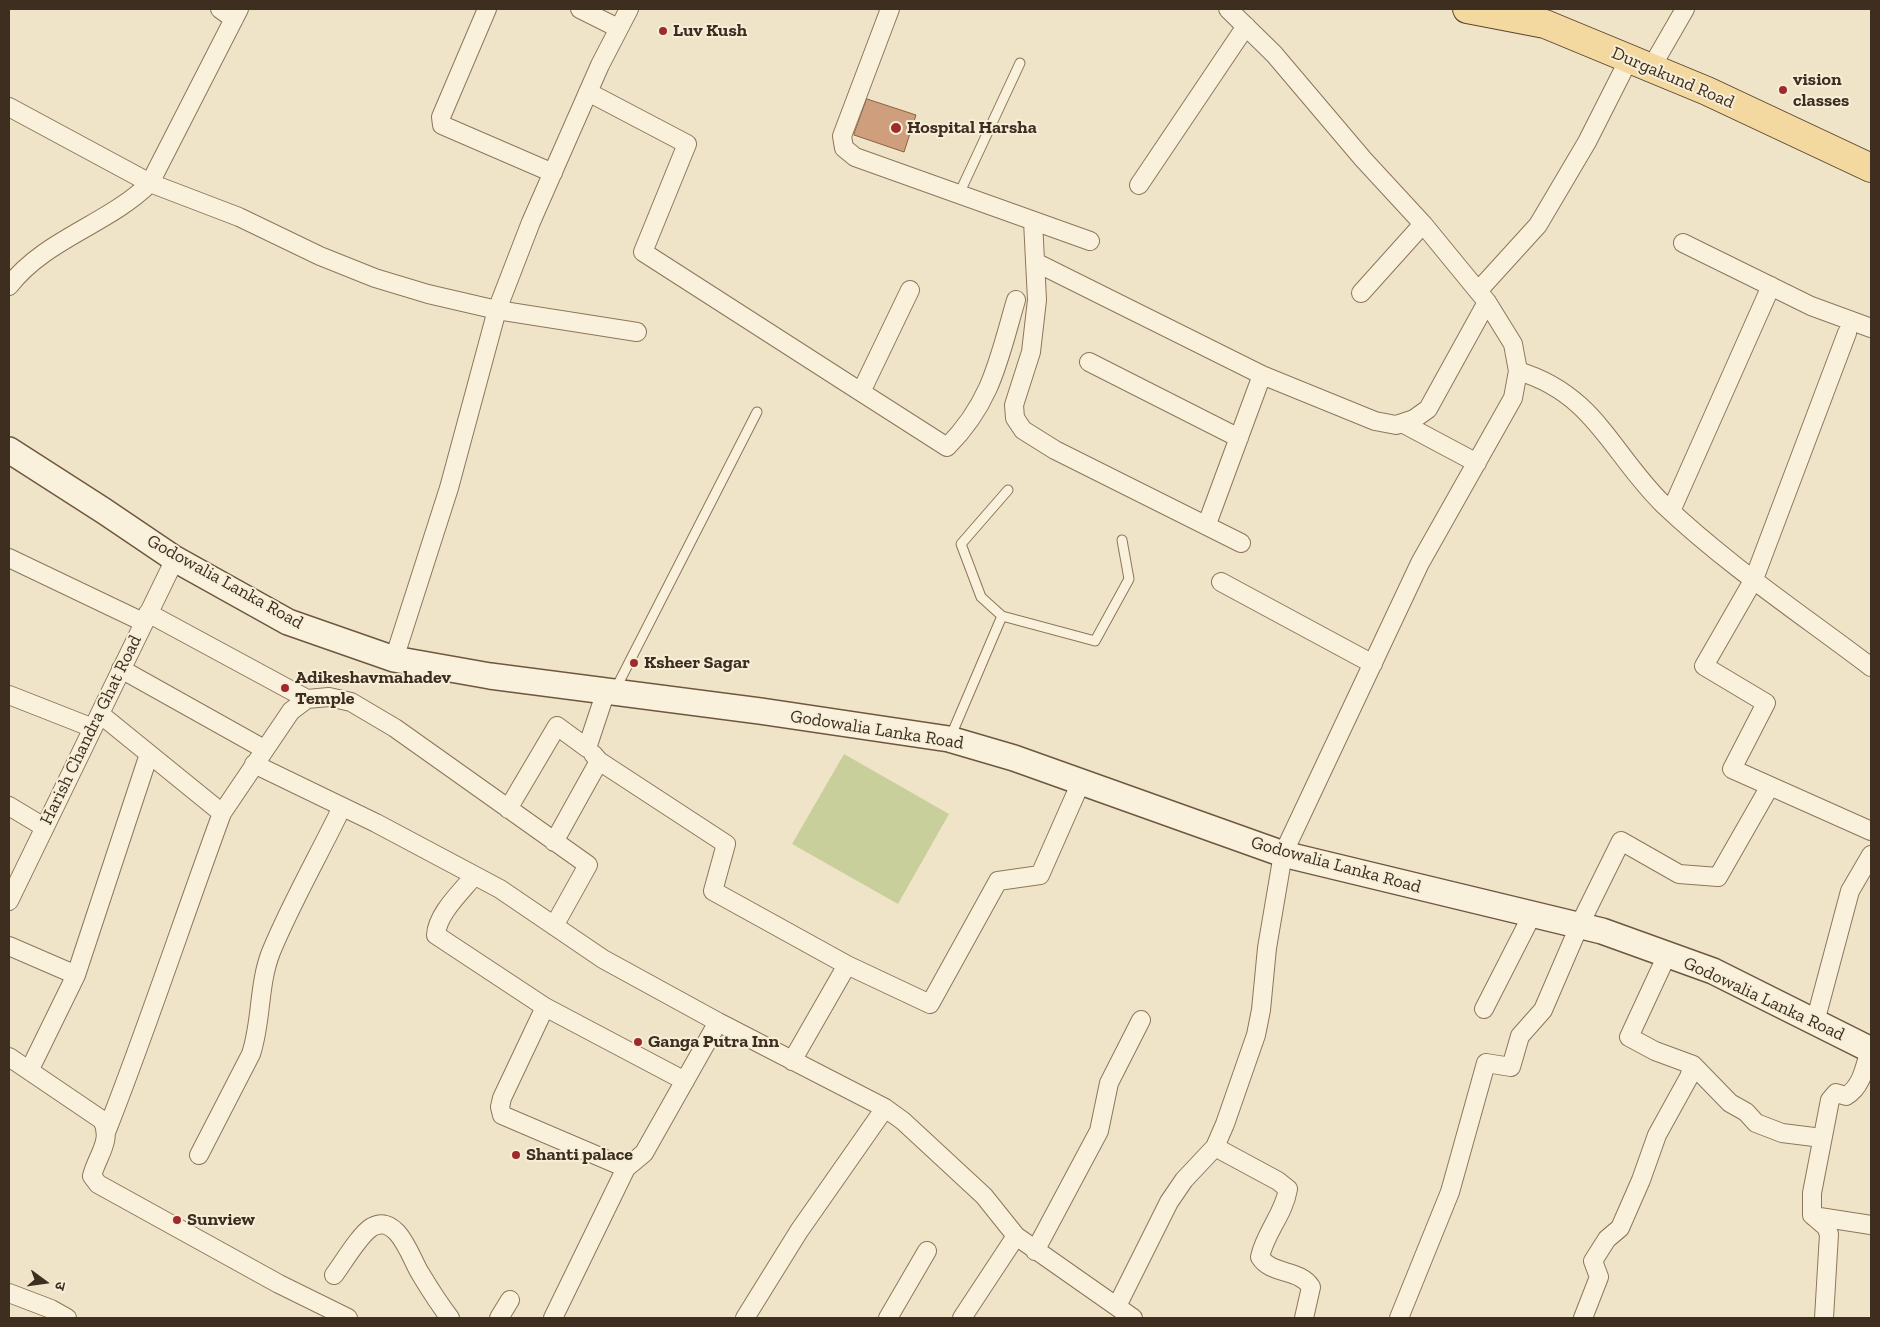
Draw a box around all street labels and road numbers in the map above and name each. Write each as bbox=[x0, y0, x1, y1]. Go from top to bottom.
street label: Durgakund Road bbox=[1608, 42, 1738, 114]
street label: Godowalia Lanka Road bbox=[143, 530, 307, 634]
street label: Harish Chandra Ghat Road bbox=[36, 632, 146, 828]
street label: Godowalia Lanka Road bbox=[789, 706, 965, 754]
street label: Godowalia Lanka Road bbox=[1249, 832, 1423, 898]
street label: Godowalia Lanka Road bbox=[1680, 952, 1848, 1046]

